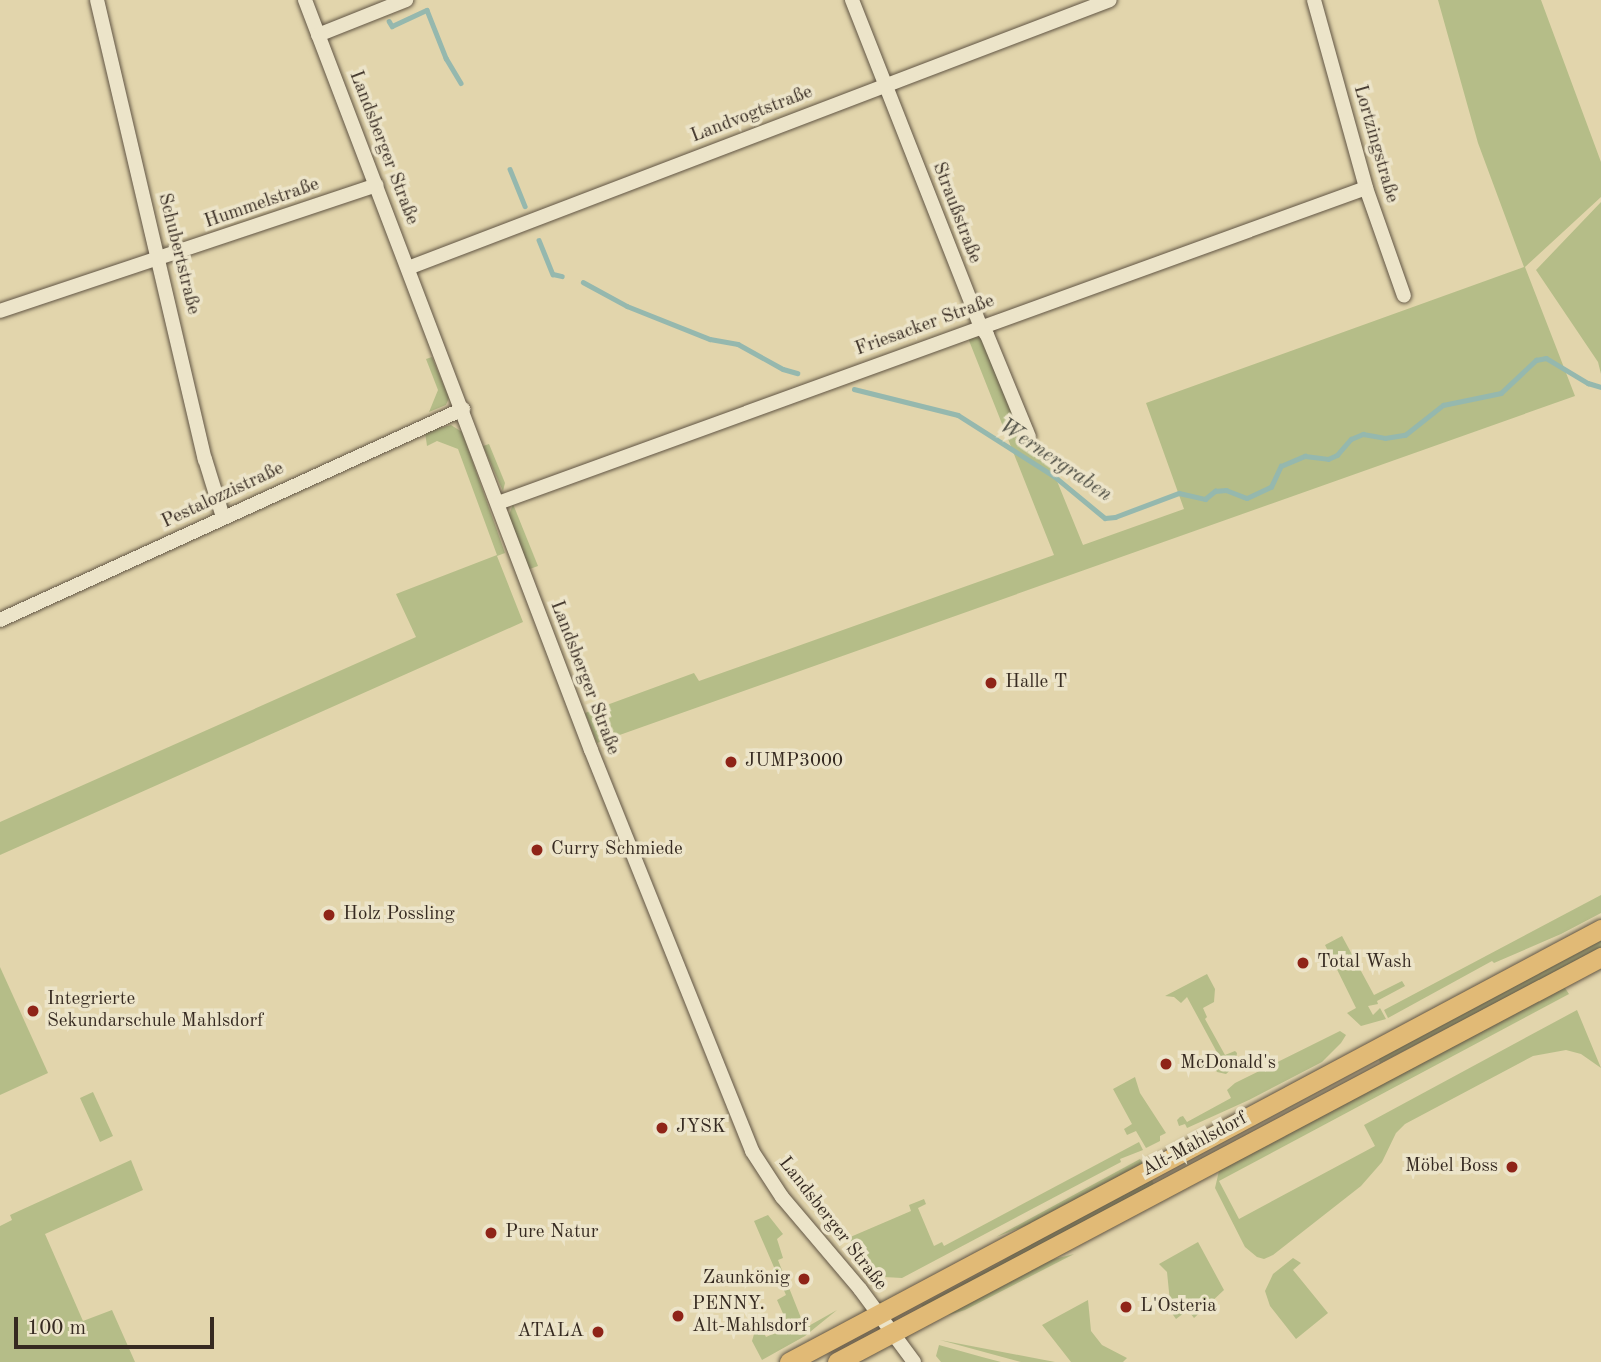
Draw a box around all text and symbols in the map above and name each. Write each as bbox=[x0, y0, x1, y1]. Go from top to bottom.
street label: Landsberger Straße bbox=[343, 68, 423, 228]
street label: Landvogtstraße bbox=[688, 81, 816, 149]
street label: Lortzingstraße bbox=[1347, 83, 1403, 205]
street label: Straußstraße bbox=[926, 159, 986, 267]
street label: Hummelstraße bbox=[202, 174, 322, 234]
street label: Schubertstraße bbox=[152, 191, 204, 317]
street label: Friesacker Straße bbox=[852, 290, 998, 362]
water label: Wernergraben bbox=[994, 414, 1116, 508]
street label: Pestalozzistraße bbox=[158, 458, 288, 534]
street label: Landsberger Straße bbox=[544, 598, 624, 758]
place label: Halle T bbox=[1005, 672, 1067, 694]
marker: Halle T bbox=[983, 675, 999, 691]
place label: JUMP3000 bbox=[745, 751, 843, 773]
marker: JUMP3000 bbox=[723, 754, 739, 770]
place label: Curry Schmiede bbox=[551, 839, 683, 861]
marker: Curry Schmiede bbox=[529, 842, 545, 858]
place label: Holz Possling bbox=[343, 904, 455, 926]
marker: Holz Possling bbox=[321, 907, 337, 923]
place label: Total Wash bbox=[1317, 952, 1412, 974]
marker: Total Wash bbox=[1295, 955, 1311, 971]
place label: Integrierte Sekundarschule Mahlsdorf bbox=[47, 989, 264, 1033]
marker: Integrierte Sekundarschule Mahlsdorf bbox=[25, 1003, 41, 1019]
place label: McDonald's bbox=[1180, 1053, 1276, 1075]
marker: McDonald's bbox=[1158, 1056, 1174, 1072]
street label: Alt-Mahlsdorf bbox=[1139, 1108, 1251, 1182]
place label: JYSK bbox=[676, 1117, 726, 1139]
marker: JYSK bbox=[654, 1120, 670, 1136]
street label: Landsberger Straße bbox=[773, 1153, 891, 1295]
place label: Möbel Boss bbox=[1405, 1156, 1498, 1178]
marker: Möbel Boss bbox=[1504, 1159, 1520, 1175]
place label: Pure Natur bbox=[505, 1222, 599, 1244]
marker: Pure Natur bbox=[483, 1225, 499, 1241]
place label: Zaunkönig bbox=[703, 1268, 790, 1290]
marker: Zaunkönig bbox=[796, 1271, 812, 1287]
place label: PENNY. Alt-Mahlsdorf bbox=[692, 1294, 808, 1338]
place label: L'Osteria bbox=[1140, 1296, 1217, 1318]
marker: L'Osteria bbox=[1118, 1299, 1134, 1315]
scale bar bbox=[18, 1302, 217, 1346]
marker: PENNY. Alt-Mahlsdorf bbox=[670, 1308, 686, 1324]
text: 100 m bbox=[27, 1318, 86, 1339]
place label: ATALA bbox=[517, 1321, 584, 1343]
marker: ATALA bbox=[590, 1324, 606, 1340]

